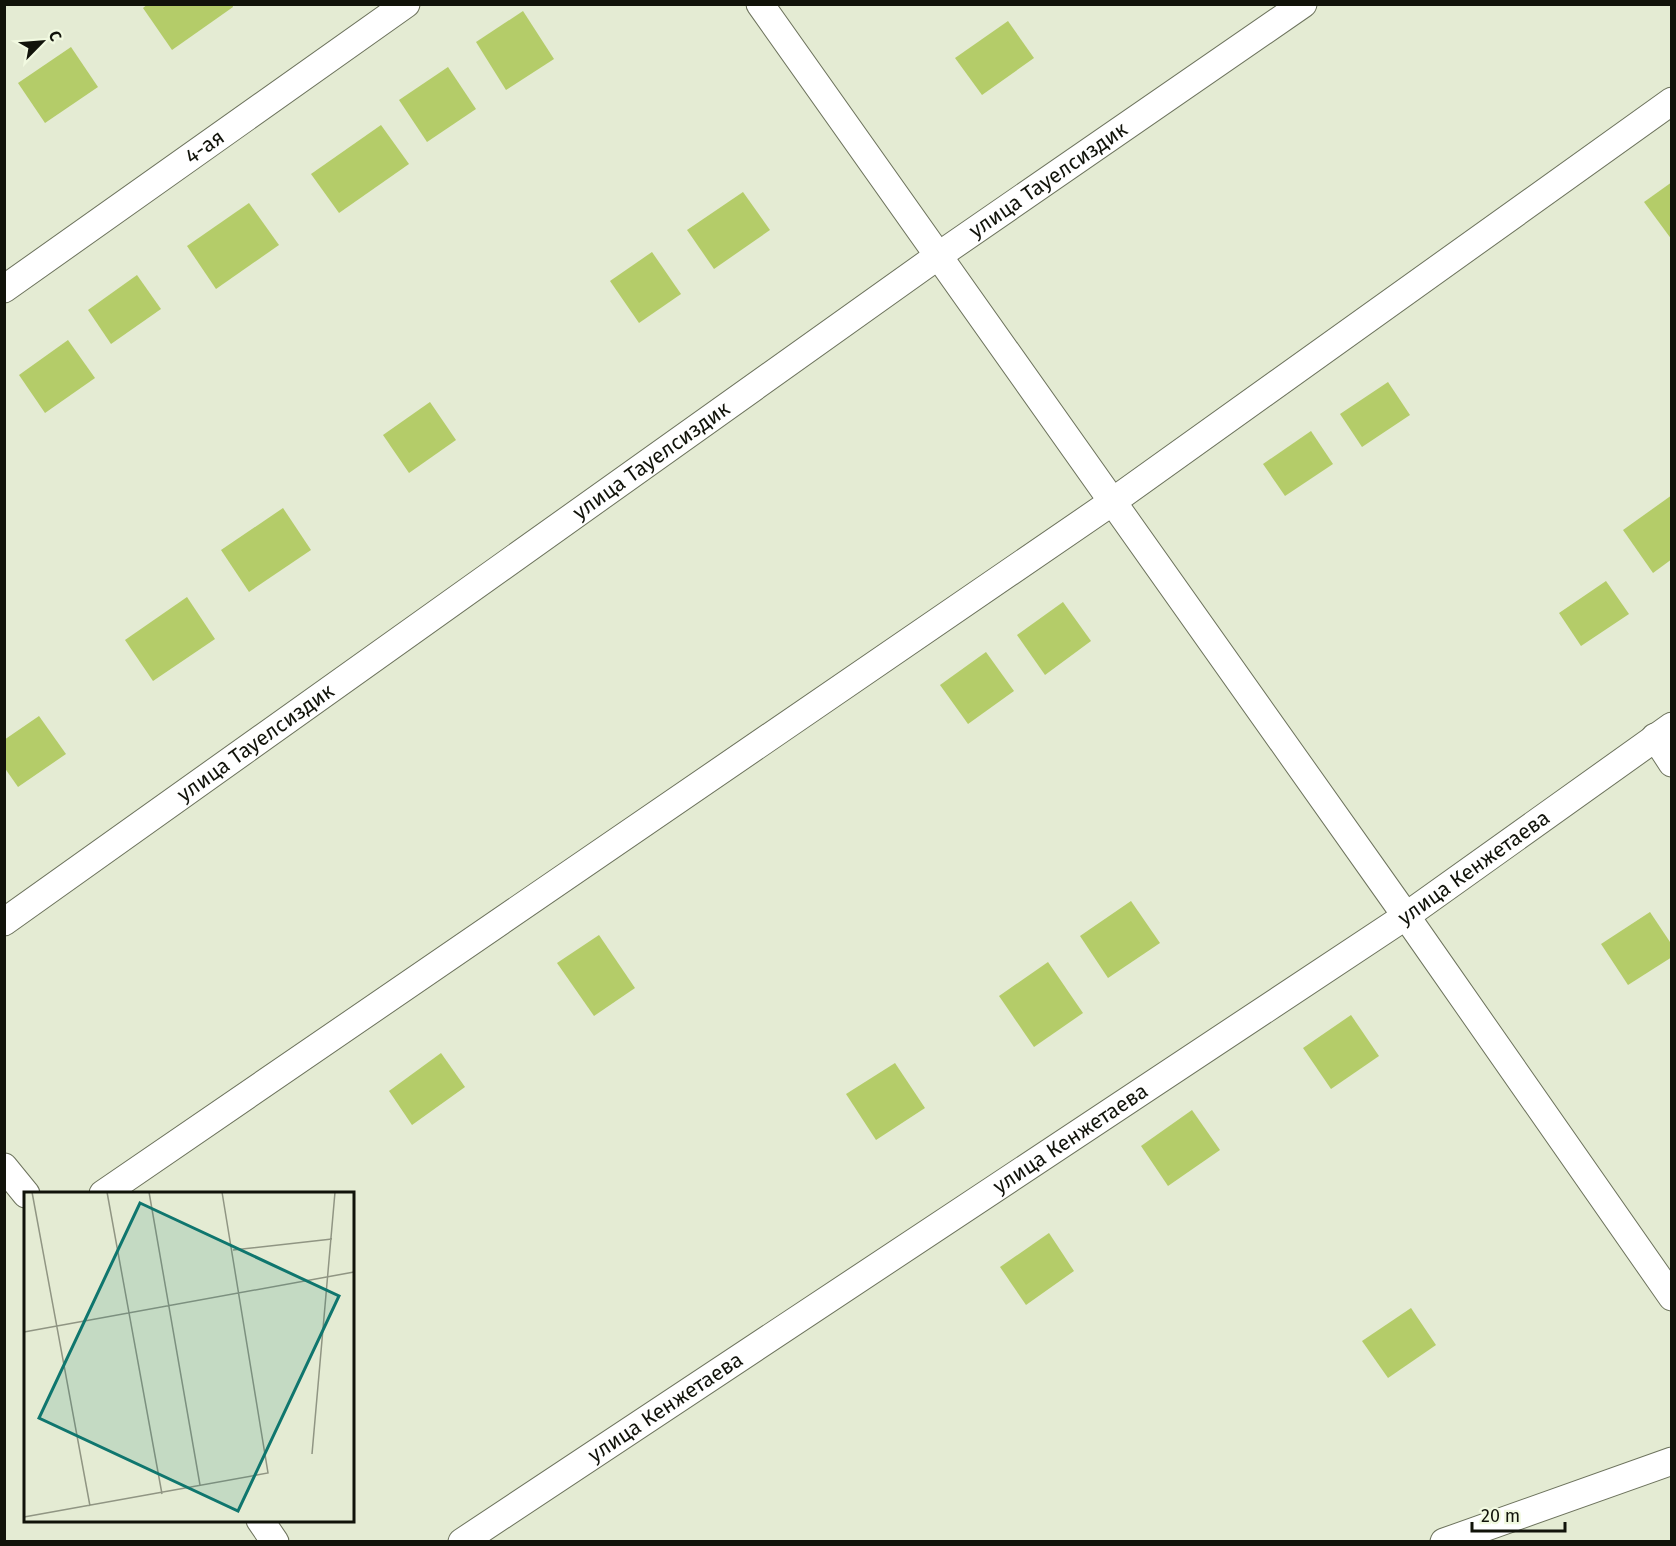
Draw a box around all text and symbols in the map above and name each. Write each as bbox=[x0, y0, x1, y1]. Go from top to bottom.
north arrow bbox=[12, 12, 72, 72]
text: С bbox=[45, 28, 66, 45]
street label: улица Тауелсиздик bbox=[964, 116, 1133, 244]
street label: 4-ая bbox=[180, 124, 229, 170]
street label: улица Тауелсиздик bbox=[568, 396, 735, 525]
street label: улица Тауелсиздик bbox=[172, 678, 339, 807]
street label: улица Кенжетаева bbox=[1393, 805, 1555, 931]
street label: улица Кенжетаева bbox=[988, 1078, 1153, 1199]
inset map bbox=[24, 1192, 354, 1522]
street label: улица Кенжетаева bbox=[583, 1346, 748, 1468]
scale bar bbox=[1472, 1495, 1565, 1533]
text: 20 m bbox=[1481, 1505, 1520, 1527]

